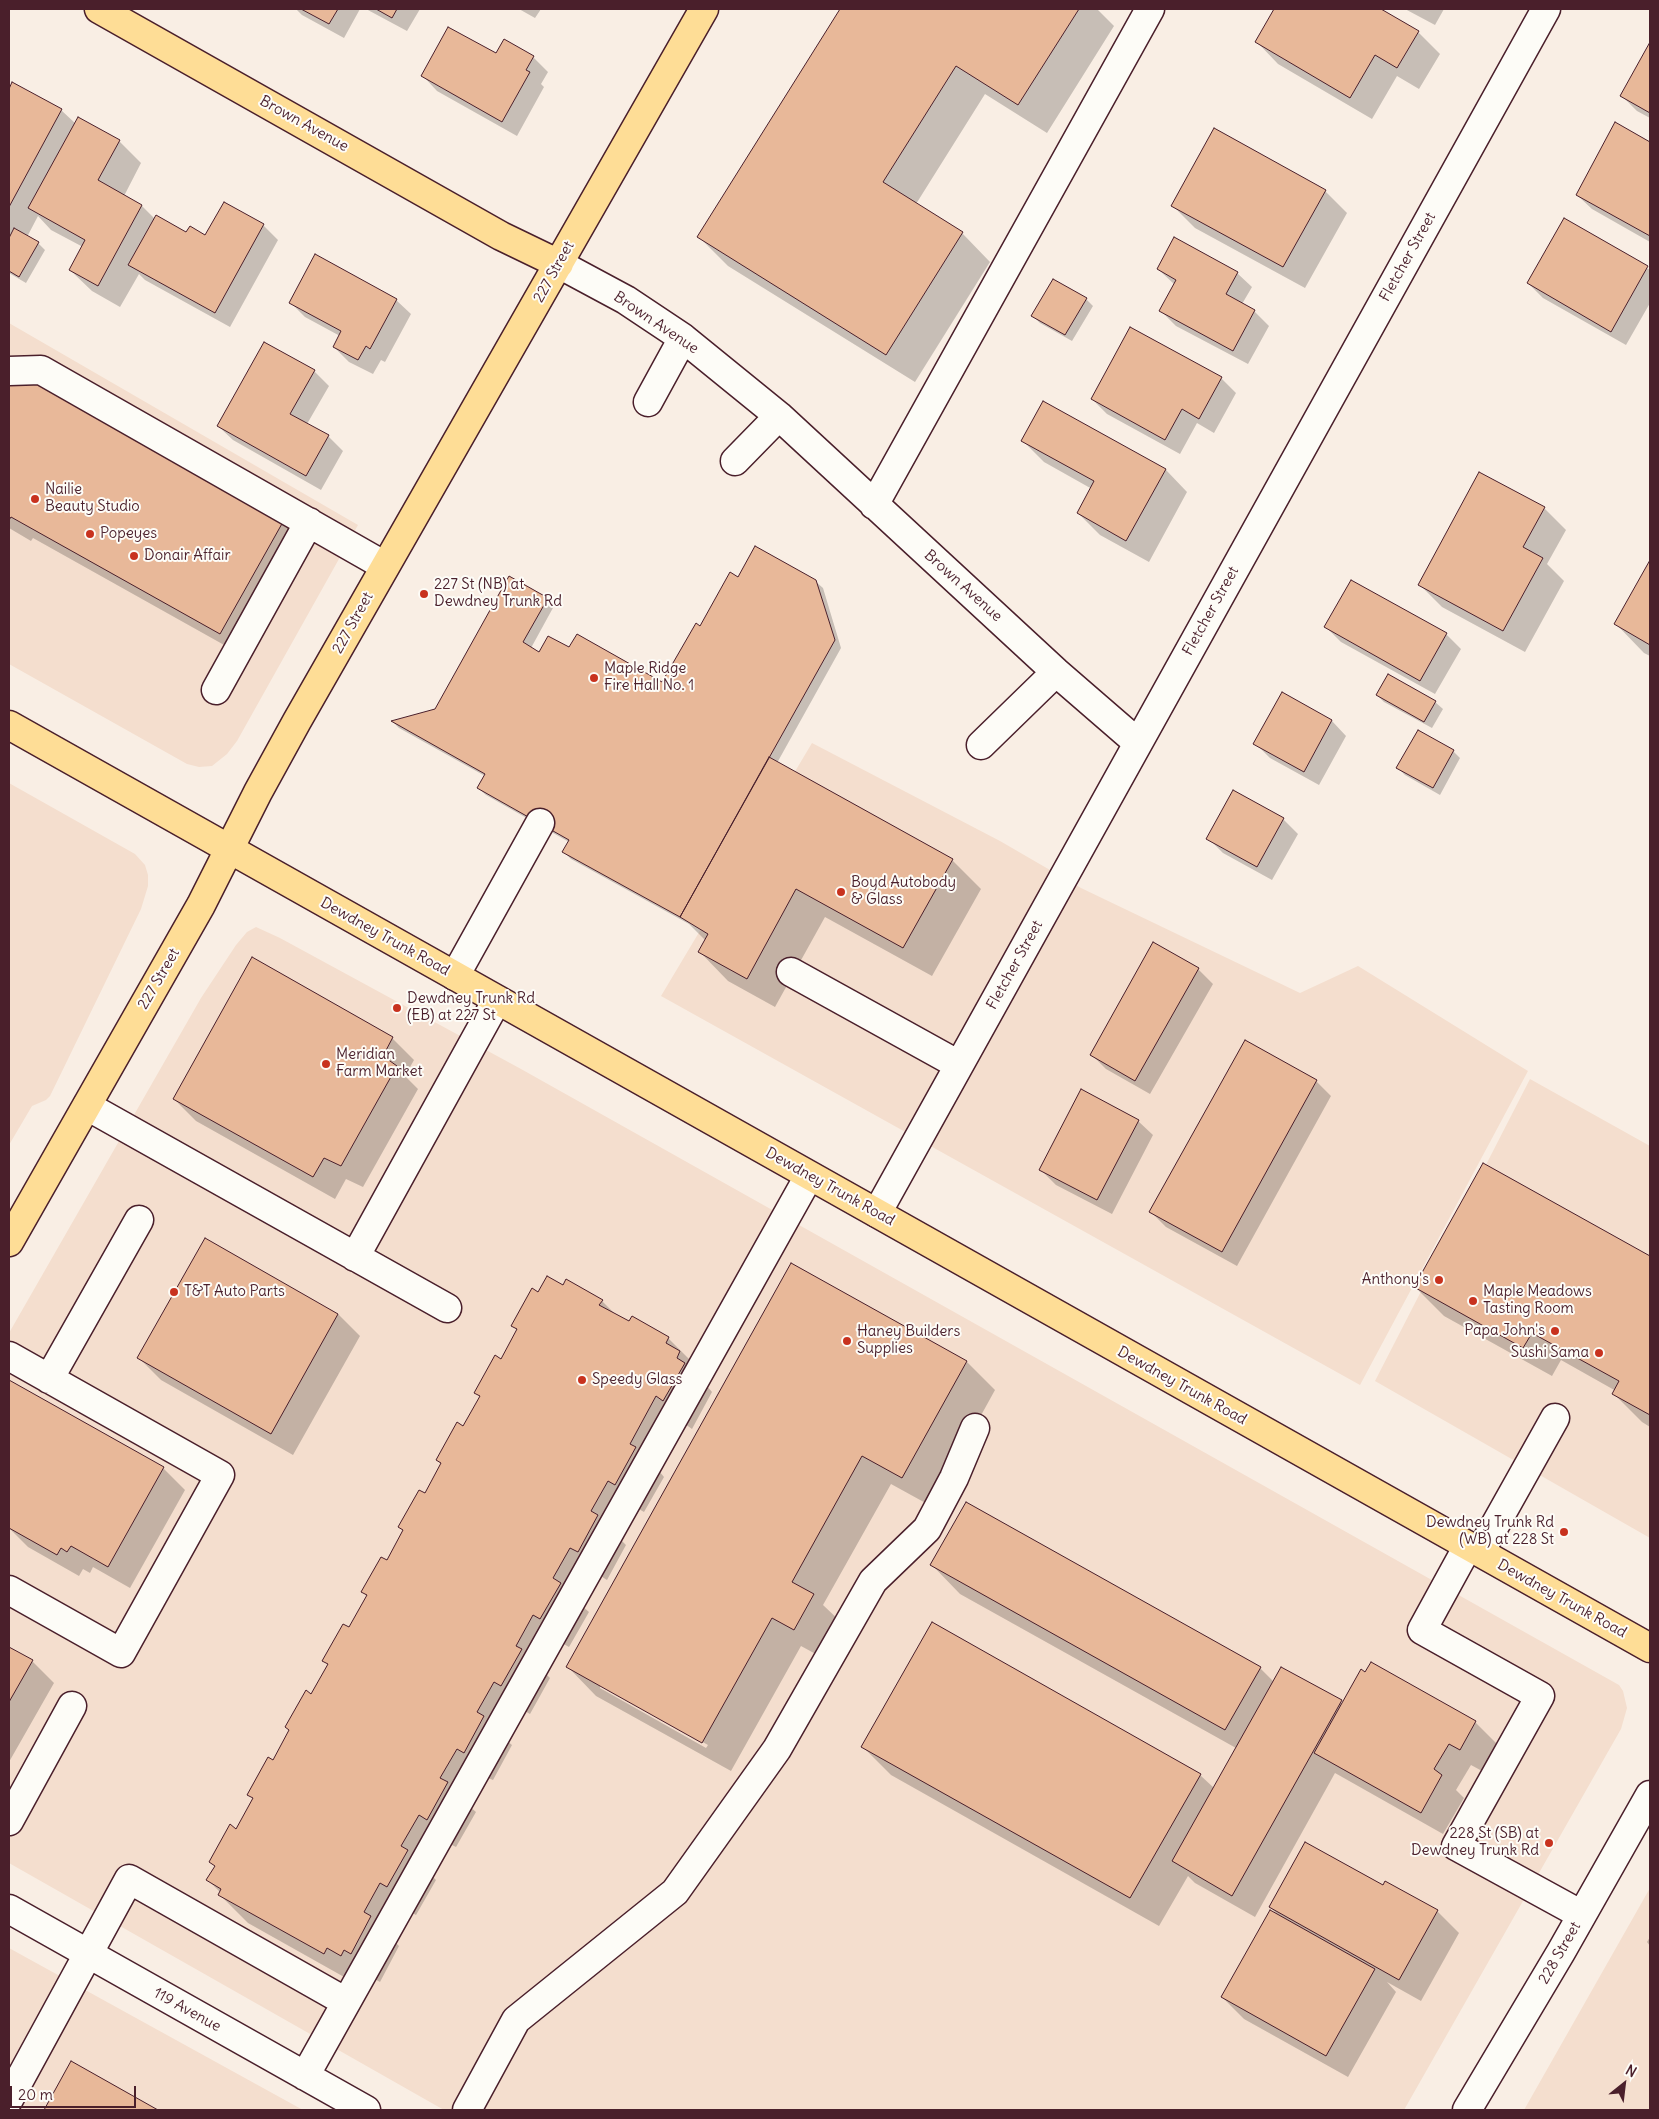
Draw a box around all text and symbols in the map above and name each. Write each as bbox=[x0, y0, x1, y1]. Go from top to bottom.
street label: Brown Avenue bbox=[257, 92, 351, 156]
street label: Fletcher Street bbox=[1376, 209, 1440, 305]
street label: 227 Street bbox=[530, 238, 578, 306]
street label: Brown Avenue bbox=[610, 288, 702, 358]
place label: Nailie Beauty Studio bbox=[45, 481, 140, 516]
marker: Nailie Beauty Studio bbox=[29, 493, 41, 505]
place label: Popeyes bbox=[100, 525, 157, 543]
marker: Popeyes bbox=[84, 528, 96, 540]
street label: Brown Avenue bbox=[920, 546, 1006, 626]
place label: Donair Affair bbox=[144, 547, 231, 565]
marker: Donair Affair bbox=[128, 550, 140, 562]
street label: Fletcher Street bbox=[1179, 563, 1243, 659]
place label: 227 St (NB) at Dewdney Trunk Rd bbox=[434, 576, 562, 611]
marker: 227 St (NB) at Dewdney Trunk Rd bbox=[418, 588, 430, 600]
street label: 227 Street bbox=[329, 589, 377, 657]
place label: Maple Ridge Fire Hall No. 1 bbox=[604, 660, 694, 695]
marker: Maple Ridge Fire Hall No. 1 bbox=[588, 672, 600, 684]
place label: Boyd Autobody & Glass bbox=[851, 874, 956, 909]
marker: Boyd Autobody & Glass bbox=[835, 886, 847, 898]
street label: Dewdney Trunk Road bbox=[317, 894, 453, 980]
street label: Fletcher Street bbox=[983, 917, 1047, 1013]
street label: 227 Street bbox=[134, 945, 184, 1013]
place label: Dewdney Trunk Rd (EB) at 227 St bbox=[407, 990, 535, 1025]
marker: Dewdney Trunk Rd (EB) at 227 St bbox=[391, 1002, 403, 1014]
place label: Meridian Farm Market bbox=[336, 1046, 423, 1081]
marker: Meridian Farm Market bbox=[320, 1058, 332, 1070]
street label: Dewdney Trunk Road bbox=[762, 1144, 898, 1230]
place label: Anthony's bbox=[1362, 1271, 1429, 1289]
marker: Anthony's bbox=[1433, 1274, 1445, 1286]
place label: T&T Auto Parts bbox=[184, 1283, 285, 1301]
place label: Maple Meadows Tasting Room bbox=[1483, 1283, 1592, 1318]
marker: T&T Auto Parts bbox=[168, 1286, 180, 1298]
marker: Maple Meadows Tasting Room bbox=[1467, 1295, 1479, 1307]
place label: Papa John's bbox=[1464, 1322, 1545, 1340]
place label: Haney Builders Supplies bbox=[857, 1323, 960, 1358]
marker: Papa John's bbox=[1549, 1325, 1561, 1337]
marker: Haney Builders Supplies bbox=[841, 1335, 853, 1347]
street label: Dewdney Trunk Road bbox=[1114, 1343, 1250, 1429]
place label: Sushi Sama bbox=[1511, 1344, 1589, 1362]
marker: Sushi Sama bbox=[1593, 1347, 1605, 1359]
place label: Speedy Glass bbox=[592, 1371, 682, 1389]
marker: Speedy Glass bbox=[576, 1374, 588, 1386]
place label: Dewdney Trunk Rd (WB) at 228 St bbox=[1426, 1514, 1554, 1549]
marker: Dewdney Trunk Rd (WB) at 228 St bbox=[1558, 1526, 1570, 1538]
street label: Dewdney Trunk Road bbox=[1494, 1556, 1630, 1642]
place label: 228 St (SB) at Dewdney Trunk Rd bbox=[1411, 1825, 1539, 1860]
marker: 228 St (SB) at Dewdney Trunk Rd bbox=[1543, 1837, 1555, 1849]
street label: 228 Street bbox=[1535, 1919, 1585, 1987]
street label: 119 Avenue bbox=[150, 1984, 224, 2036]
north arrow bbox=[1599, 2059, 1649, 2109]
text: N bbox=[1623, 2061, 1640, 2081]
scale bar bbox=[12, 2076, 139, 2108]
text: 20 m bbox=[18, 2085, 53, 2104]

